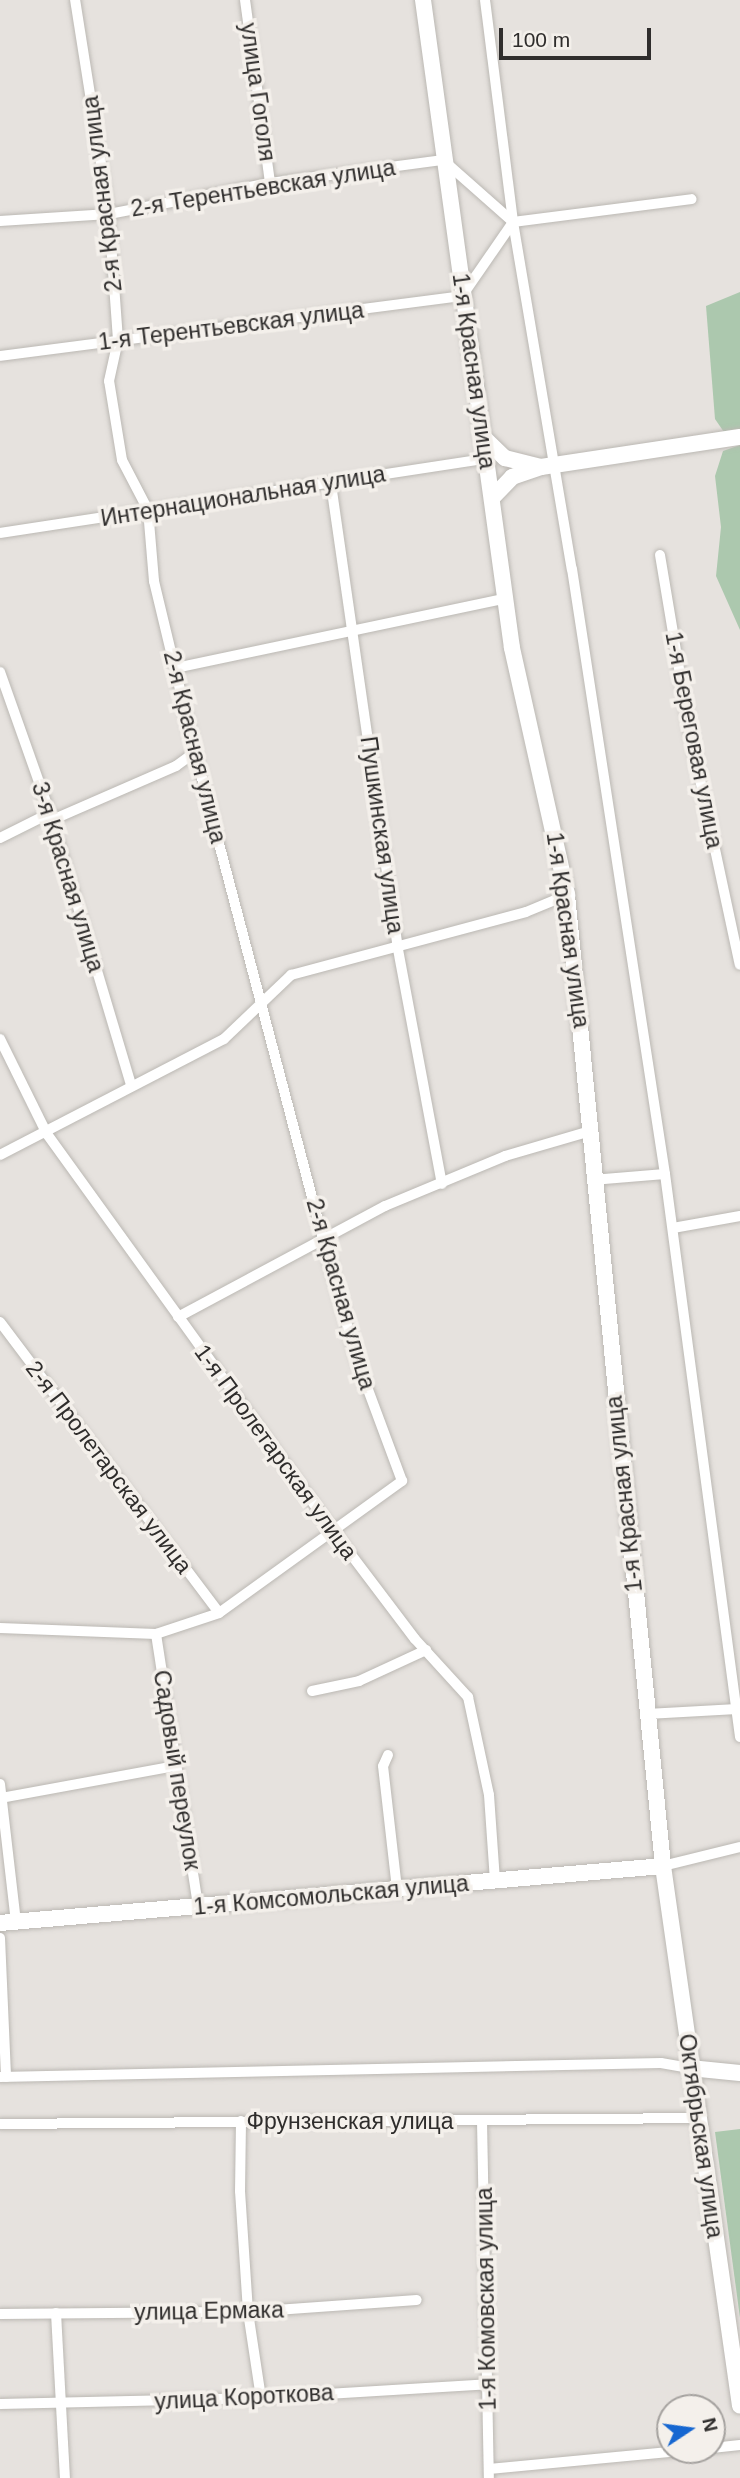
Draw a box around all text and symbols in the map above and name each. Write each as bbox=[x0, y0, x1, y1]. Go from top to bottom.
scale bar bbox=[502, 14, 654, 58]
street label: улица Гоголя bbox=[235, 21, 281, 163]
text: 100 m bbox=[512, 28, 570, 51]
street label: 2-я Красная улица bbox=[76, 94, 128, 294]
street label: 2-я Терентьевская улица bbox=[129, 153, 397, 223]
street label: 1-я Красная улица bbox=[447, 271, 501, 471]
street label: 1-я Терентьевская улица bbox=[97, 296, 365, 356]
street label: Интернациональная улица bbox=[99, 460, 387, 532]
street label: 1-я Береговая улица bbox=[659, 629, 729, 851]
street label: 2-я Красная улица bbox=[158, 648, 232, 846]
street label: Пушкинская улица bbox=[354, 735, 410, 935]
street label: 3-я Красная улица bbox=[26, 779, 110, 975]
street label: 1-я Красная улица bbox=[541, 830, 595, 1030]
street label: 2-я Красная улица bbox=[301, 1195, 381, 1393]
street label: 1-я Пролетарская улица bbox=[189, 1339, 363, 1565]
street label: 2-я Пролетарская улица bbox=[20, 1355, 198, 1579]
street label: 1-я Красная улица bbox=[600, 1394, 648, 1594]
street label: Садовый переулок bbox=[148, 1668, 206, 1872]
street label: 1-я Комсомольская улица bbox=[192, 1869, 470, 1921]
street label: Октябрьская улица bbox=[673, 2032, 729, 2240]
street label: Фрунзенская улица bbox=[247, 2107, 453, 2135]
street label: 1-я Комовская улица bbox=[470, 2187, 502, 2411]
street label: улица Ермака bbox=[134, 2296, 284, 2326]
street label: улица Короткова bbox=[154, 2379, 334, 2415]
north arrow bbox=[656, 2394, 726, 2464]
text: N bbox=[698, 2416, 722, 2434]

